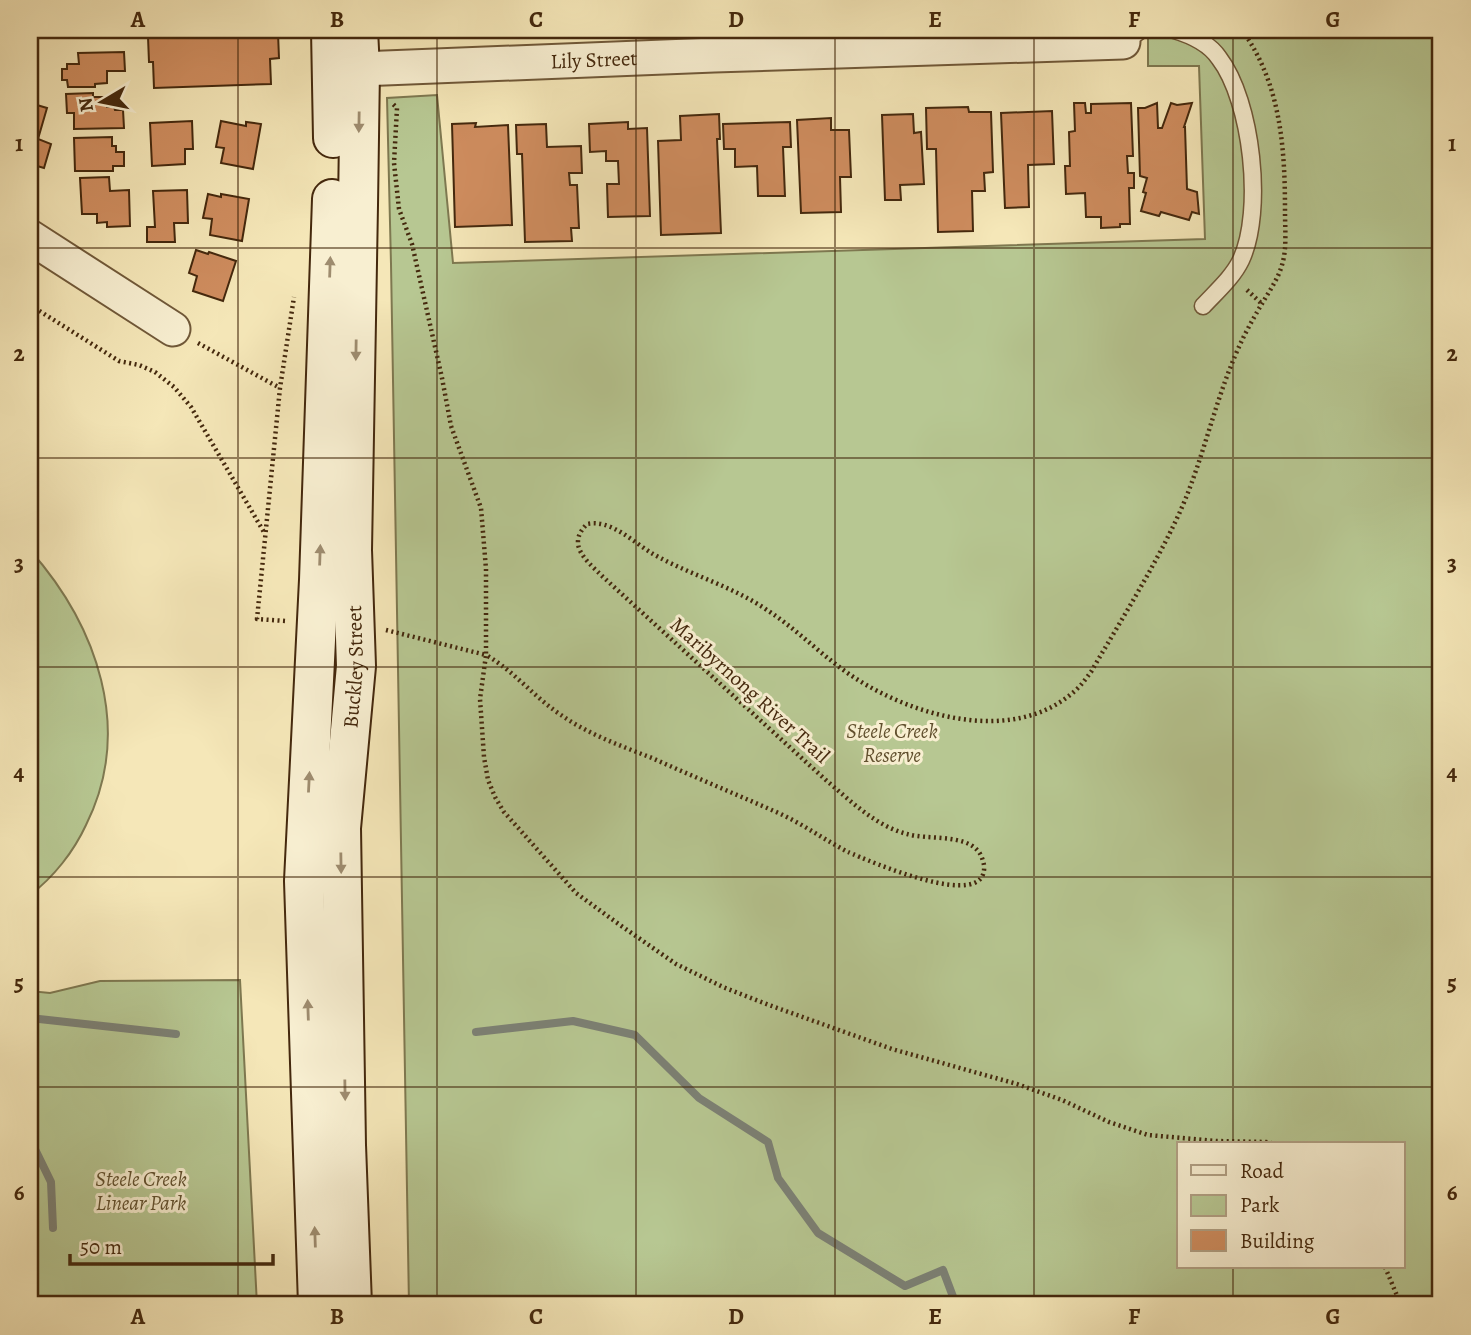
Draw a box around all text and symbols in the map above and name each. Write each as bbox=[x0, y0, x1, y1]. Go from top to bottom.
text: A bbox=[130, 4, 146, 35]
text: B bbox=[330, 4, 344, 35]
text: C bbox=[529, 4, 543, 35]
text: D bbox=[728, 4, 744, 35]
text: E bbox=[928, 4, 942, 35]
text: F bbox=[1128, 4, 1141, 35]
text: G bbox=[1325, 4, 1341, 35]
street label: Lily Street bbox=[550, 44, 638, 75]
north arrow bbox=[66, 66, 136, 136]
text: N bbox=[72, 96, 100, 114]
one-way arrow bbox=[353, 112, 365, 134]
text: 1 bbox=[15, 128, 23, 159]
text: 1 bbox=[1448, 128, 1456, 159]
one-way arrow bbox=[324, 256, 336, 278]
text: 2 bbox=[13, 338, 25, 369]
text: 2 bbox=[1446, 338, 1458, 369]
one-way arrow bbox=[350, 339, 362, 361]
one-way arrow bbox=[314, 544, 325, 566]
text: 3 bbox=[14, 548, 24, 579]
text: 3 bbox=[1447, 548, 1457, 579]
street label: Buckley Street bbox=[336, 605, 370, 729]
street label: Maribyrnong River Trail bbox=[664, 611, 836, 769]
park label: Steele Creek Reserve bbox=[846, 717, 938, 769]
text: 4 bbox=[14, 757, 25, 788]
text: 4 bbox=[1447, 757, 1458, 788]
one-way arrow bbox=[303, 771, 314, 793]
one-way arrow bbox=[336, 852, 347, 874]
text: 5 bbox=[14, 967, 24, 998]
text: 5 bbox=[1447, 967, 1457, 998]
one-way arrow bbox=[302, 998, 314, 1020]
one-way arrow bbox=[339, 1080, 351, 1102]
legend bbox=[1177, 1142, 1404, 1268]
text: Road bbox=[1240, 1157, 1284, 1185]
park label: Steele Creek Linear Park bbox=[95, 1165, 187, 1217]
text: 6 bbox=[14, 1177, 25, 1208]
text: 6 bbox=[1447, 1177, 1458, 1208]
text: Park bbox=[1240, 1191, 1280, 1219]
scale bar bbox=[70, 1223, 273, 1267]
one-way arrow bbox=[310, 1226, 321, 1248]
text: Building bbox=[1240, 1227, 1315, 1255]
text: 50 m bbox=[80, 1233, 122, 1261]
text: A bbox=[130, 1301, 146, 1332]
text: B bbox=[330, 1301, 344, 1332]
text: C bbox=[529, 1301, 543, 1332]
text: D bbox=[728, 1301, 744, 1332]
text: E bbox=[928, 1301, 942, 1332]
text: F bbox=[1128, 1301, 1141, 1332]
text: G bbox=[1325, 1301, 1341, 1332]

